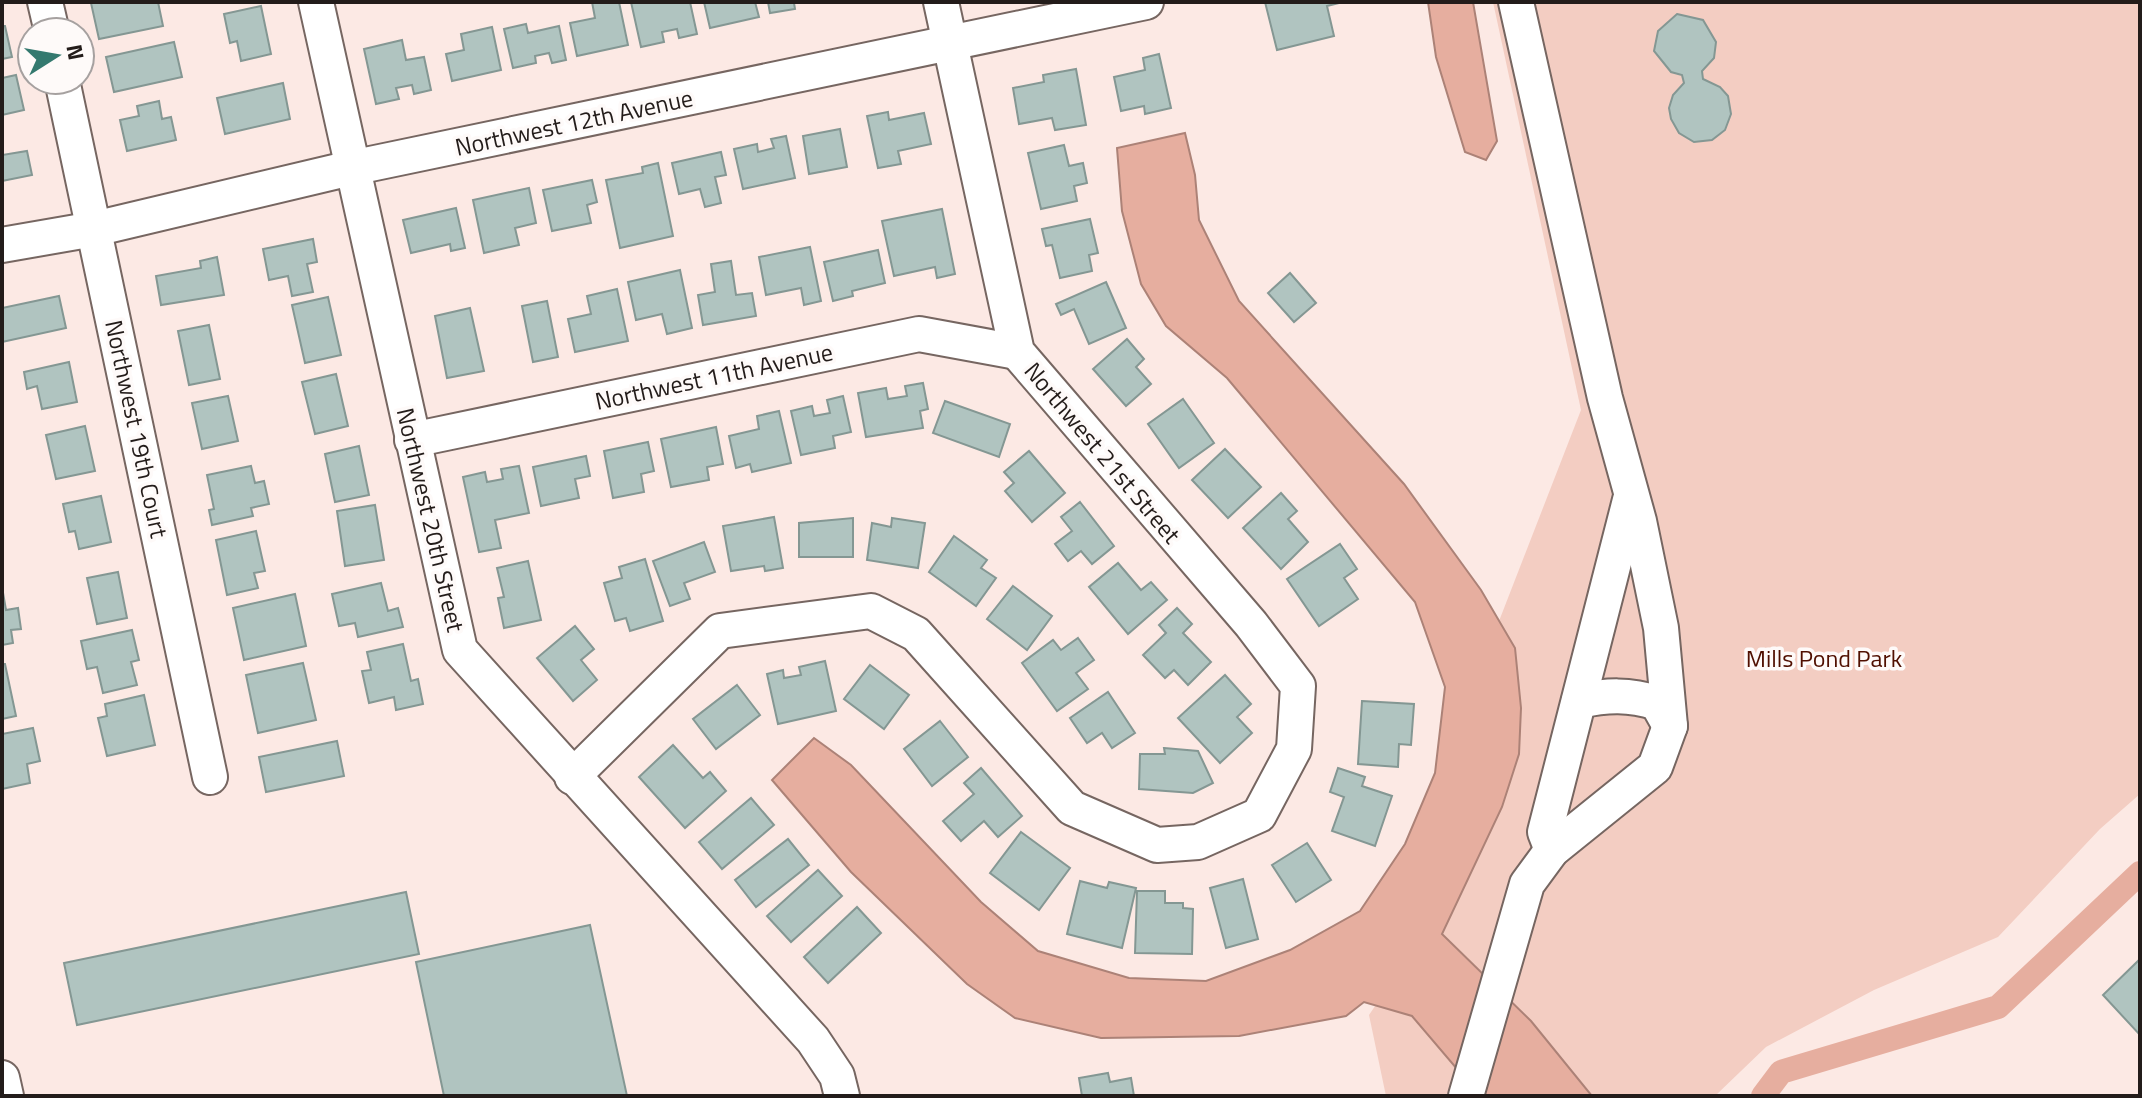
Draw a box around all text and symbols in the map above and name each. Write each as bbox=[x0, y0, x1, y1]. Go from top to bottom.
north arrow bbox=[16, 16, 96, 96]
text: N bbox=[57, 41, 94, 63]
street label: Northwest 12th Avenue bbox=[452, 79, 696, 165]
street label: Northwest 19th Court bbox=[96, 317, 178, 542]
street label: Northwest 11th Avenue bbox=[592, 333, 836, 419]
street label: Northwest 21st Street bbox=[1016, 354, 1190, 551]
street label: Northwest 20th Street bbox=[388, 404, 474, 636]
park label: Mills Pond Park bbox=[1746, 640, 1903, 676]

